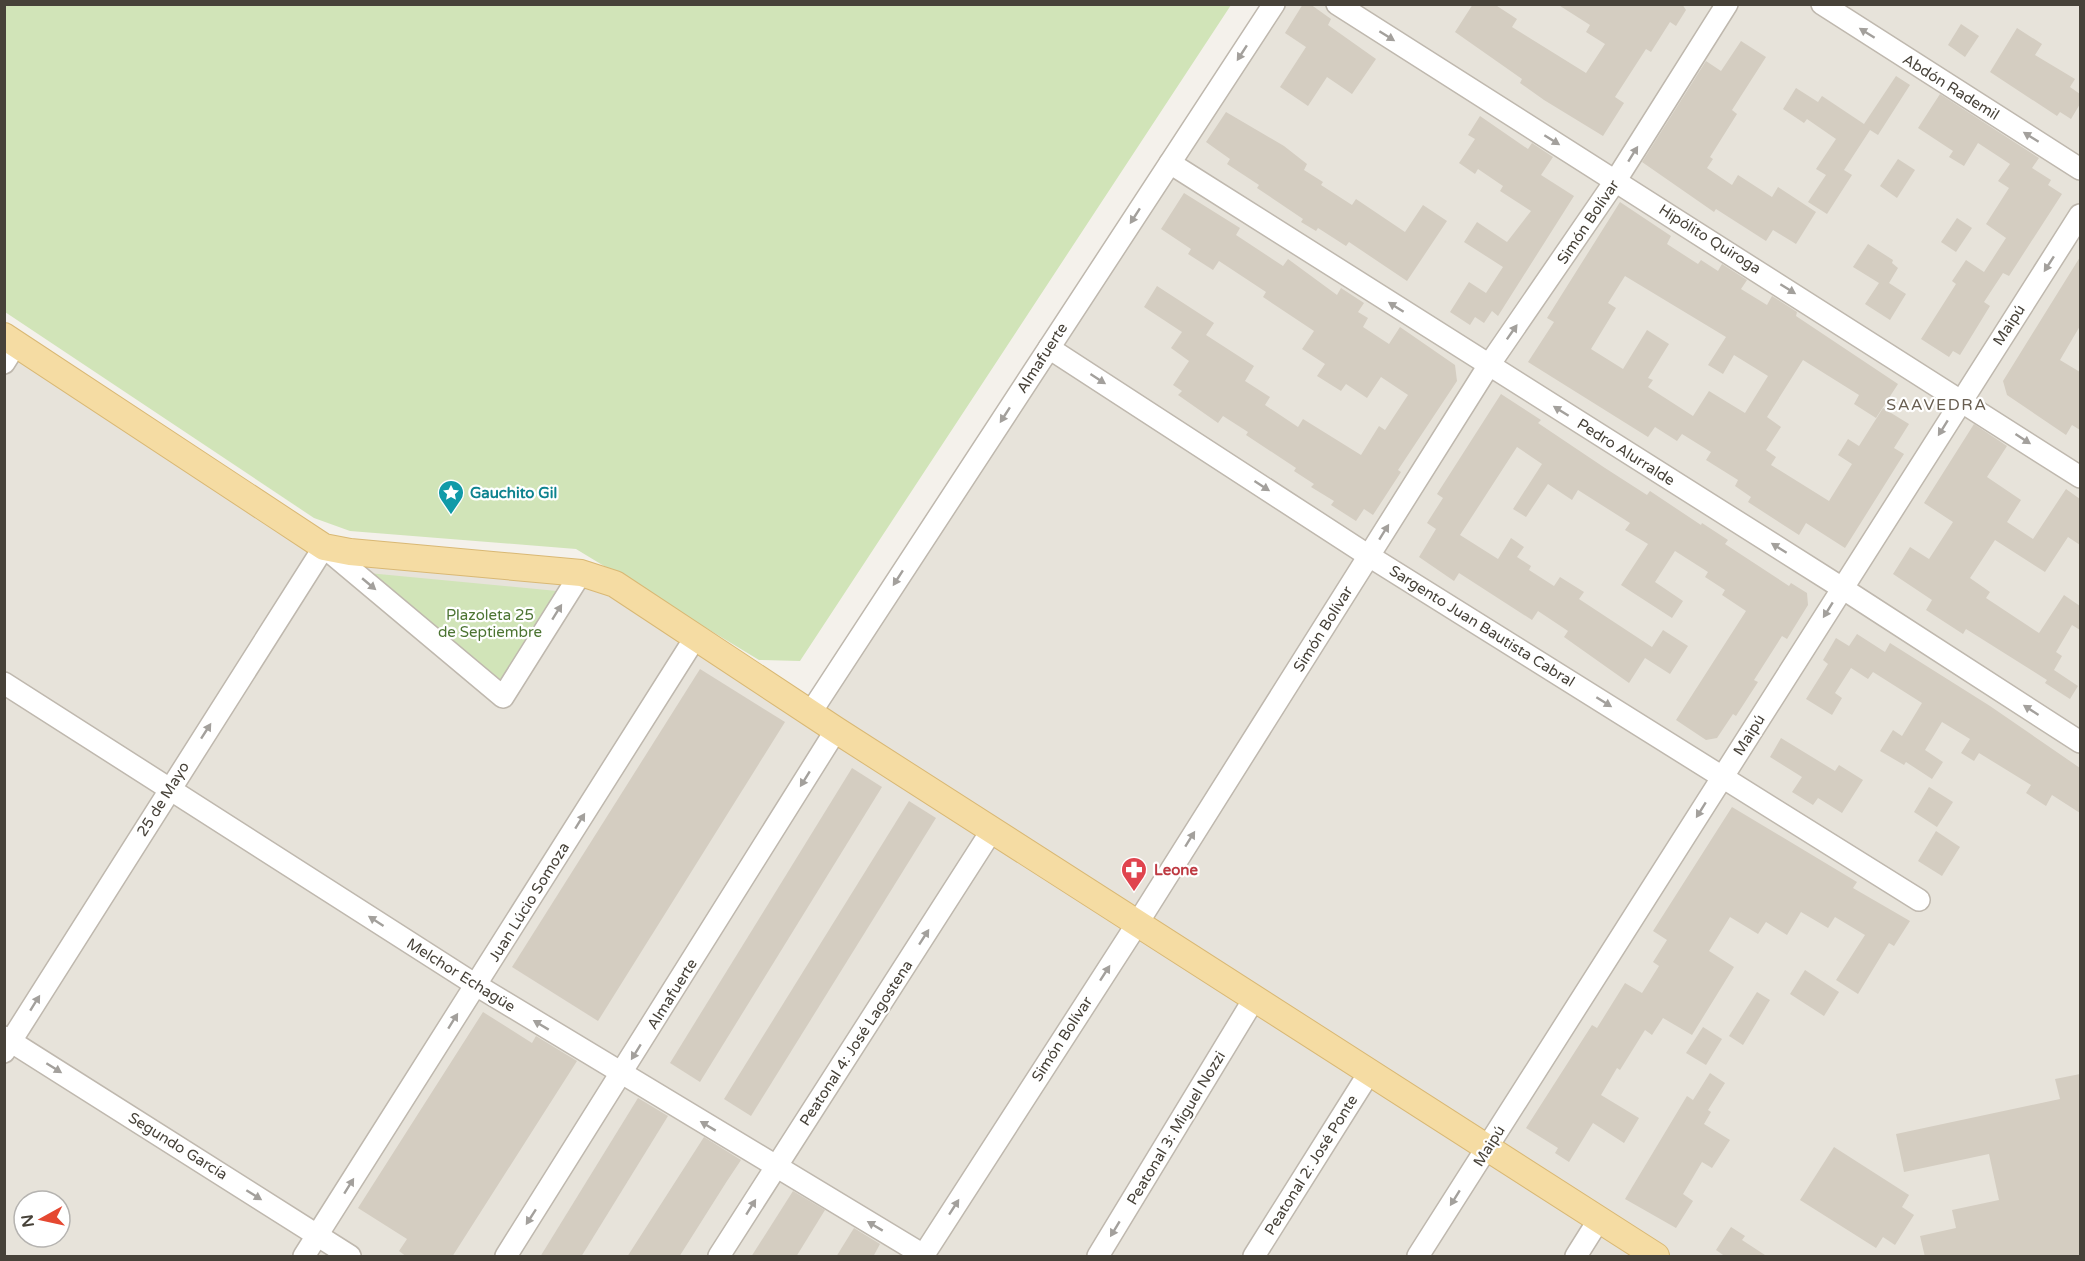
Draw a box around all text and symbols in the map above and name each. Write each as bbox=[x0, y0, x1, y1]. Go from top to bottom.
one-way arrow bbox=[1858, 27, 1875, 38]
one-way arrow bbox=[1379, 30, 1395, 41]
one-way arrow bbox=[1236, 45, 1248, 61]
street label: Abdón Rademil bbox=[1899, 50, 2003, 124]
one-way arrow bbox=[2023, 132, 2039, 143]
one-way arrow bbox=[1544, 134, 1560, 145]
one-way arrow bbox=[1627, 146, 1639, 162]
street label: Simón Bolívar bbox=[1553, 176, 1623, 268]
street label: Hipólito Quiroga bbox=[1656, 200, 1764, 278]
one-way arrow bbox=[1129, 208, 1141, 224]
one-way arrow bbox=[2043, 256, 2054, 272]
one-way arrow bbox=[1780, 283, 1796, 294]
one-way arrow bbox=[1388, 301, 1404, 312]
street label: Maipú bbox=[1989, 301, 2029, 349]
street label: Almafuerte bbox=[1013, 320, 1071, 396]
one-way arrow bbox=[1506, 324, 1517, 340]
one-way arrow bbox=[1090, 374, 1106, 385]
district label: SAAVEDRA bbox=[1886, 395, 1988, 415]
one-way arrow bbox=[1552, 405, 1569, 416]
one-way arrow bbox=[1000, 407, 1011, 423]
street label: Pedro Alurralde bbox=[1574, 415, 1678, 489]
one-way arrow bbox=[1938, 420, 1949, 436]
one-way arrow bbox=[2015, 433, 2031, 444]
place icon: Gauchito Gil bbox=[436, 478, 466, 516]
one-way arrow bbox=[1254, 480, 1270, 491]
place label: Gauchito Gil bbox=[470, 484, 557, 502]
one-way arrow bbox=[1378, 524, 1389, 540]
one-way arrow bbox=[1771, 543, 1787, 554]
street label: Sargento Juan Bautista Cabral bbox=[1386, 561, 1578, 691]
one-way arrow bbox=[893, 570, 904, 586]
one-way arrow bbox=[361, 578, 377, 591]
street label: Simón Bolívar bbox=[1289, 583, 1357, 675]
one-way arrow bbox=[1822, 602, 1833, 618]
one-way arrow bbox=[551, 604, 562, 620]
park label: Plazoleta 25 de Septiembre bbox=[438, 606, 542, 641]
one-way arrow bbox=[1596, 697, 1612, 708]
one-way arrow bbox=[2023, 705, 2040, 716]
street label: Maipú bbox=[1729, 711, 1769, 759]
one-way arrow bbox=[200, 723, 212, 739]
street label: 25 de Mayo bbox=[133, 758, 193, 840]
one-way arrow bbox=[799, 771, 810, 788]
one-way arrow bbox=[1695, 802, 1706, 819]
one-way arrow bbox=[574, 813, 585, 829]
one-way arrow bbox=[1185, 831, 1196, 847]
street label: Juan Lúcio Somoza bbox=[485, 839, 573, 965]
pharmacy icon: Leone bbox=[1119, 855, 1149, 893]
place label: Leone bbox=[1154, 861, 1198, 879]
one-way arrow bbox=[368, 916, 384, 927]
one-way arrow bbox=[918, 929, 929, 945]
street label: Melchor Echagüe bbox=[403, 934, 519, 1016]
street label: Almafuerte bbox=[643, 955, 701, 1033]
street label: Peatonal 4: José Lagostena bbox=[796, 957, 916, 1129]
one-way arrow bbox=[1100, 965, 1111, 981]
street label: Simón Bolívar bbox=[1028, 993, 1096, 1085]
one-way arrow bbox=[30, 994, 41, 1011]
one-way arrow bbox=[448, 1013, 459, 1029]
one-way arrow bbox=[533, 1020, 549, 1031]
one-way arrow bbox=[630, 1044, 641, 1060]
street label: Peatonal 3: Miguel Nozzi bbox=[1123, 1048, 1229, 1208]
one-way arrow bbox=[46, 1062, 62, 1073]
street label: Peatonal 2: José Ponte bbox=[1261, 1092, 1361, 1238]
street label: Segundo García bbox=[125, 1108, 231, 1184]
one-way arrow bbox=[700, 1120, 716, 1131]
street label: Maipú bbox=[1469, 1122, 1509, 1170]
one-way arrow bbox=[343, 1177, 354, 1194]
north arrow bbox=[12, 1189, 72, 1249]
one-way arrow bbox=[246, 1189, 262, 1200]
one-way arrow bbox=[1450, 1190, 1461, 1206]
one-way arrow bbox=[745, 1199, 756, 1215]
one-way arrow bbox=[949, 1199, 960, 1215]
one-way arrow bbox=[526, 1209, 537, 1225]
text: N bbox=[17, 1213, 39, 1229]
one-way arrow bbox=[867, 1221, 883, 1232]
one-way arrow bbox=[1110, 1221, 1121, 1237]

